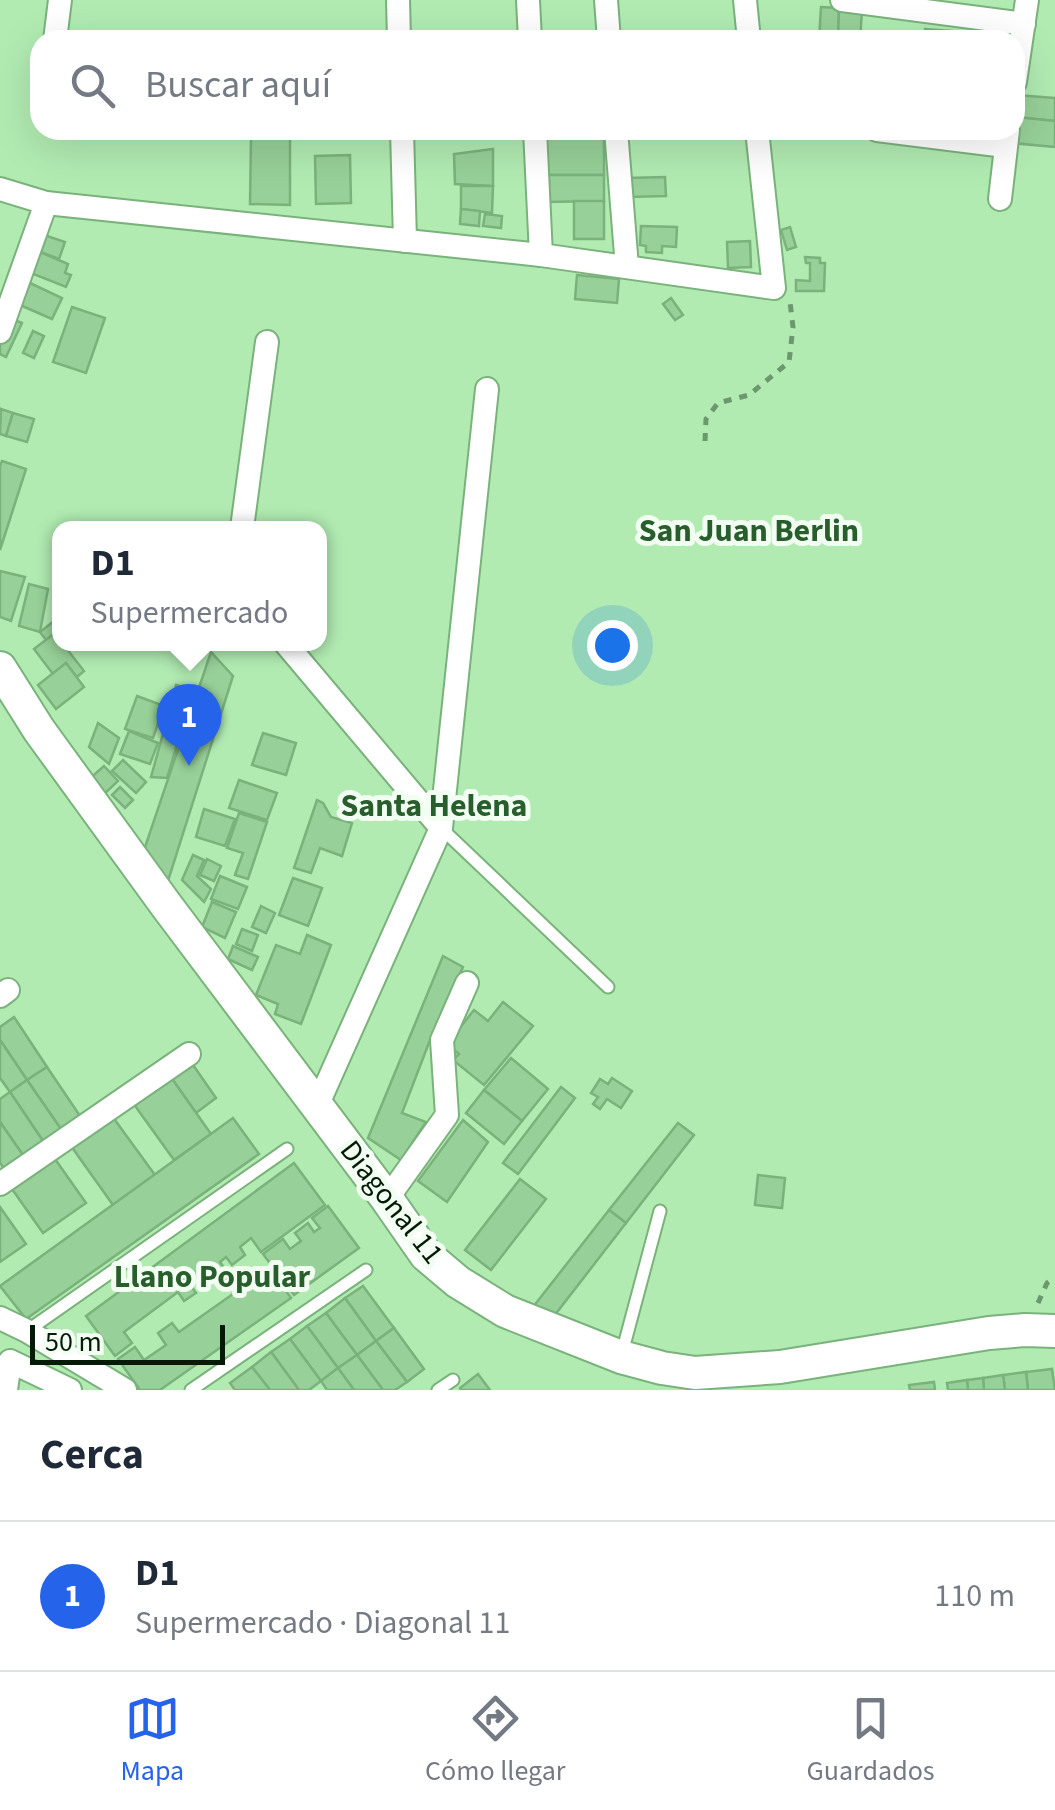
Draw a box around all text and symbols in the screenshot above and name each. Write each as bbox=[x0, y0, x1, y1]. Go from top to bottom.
search box bbox=[30, 30, 1025, 140]
icon: search bbox=[65, 58, 120, 113]
text: Buscar aquí bbox=[145, 58, 331, 112]
district label: San Juan Berlin bbox=[639, 508, 859, 554]
popup bbox=[52, 521, 327, 651]
text: D1 bbox=[91, 536, 135, 590]
text: Supermercado bbox=[91, 590, 288, 636]
your location bbox=[587, 620, 638, 671]
pin: 1 bbox=[156, 684, 222, 766]
district label: Santa Helena bbox=[341, 783, 527, 829]
street label: Diagonal 11 bbox=[329, 1131, 454, 1273]
district label: Llano Popular bbox=[114, 1254, 311, 1300]
scale bar bbox=[30, 1320, 225, 1364]
text: 50 m bbox=[45, 1322, 102, 1362]
text: Cerca bbox=[40, 1425, 144, 1485]
text: D1 bbox=[135, 1546, 179, 1600]
text: 1 bbox=[64, 1573, 81, 1619]
text: 110 m bbox=[934, 1573, 1015, 1619]
text: Supermercado · Diagonal 11 bbox=[135, 1600, 510, 1646]
tab: Mapa bbox=[120, 1691, 184, 1791]
tab: Cómo llegar bbox=[425, 1691, 566, 1791]
tab: Guardados bbox=[806, 1691, 935, 1791]

